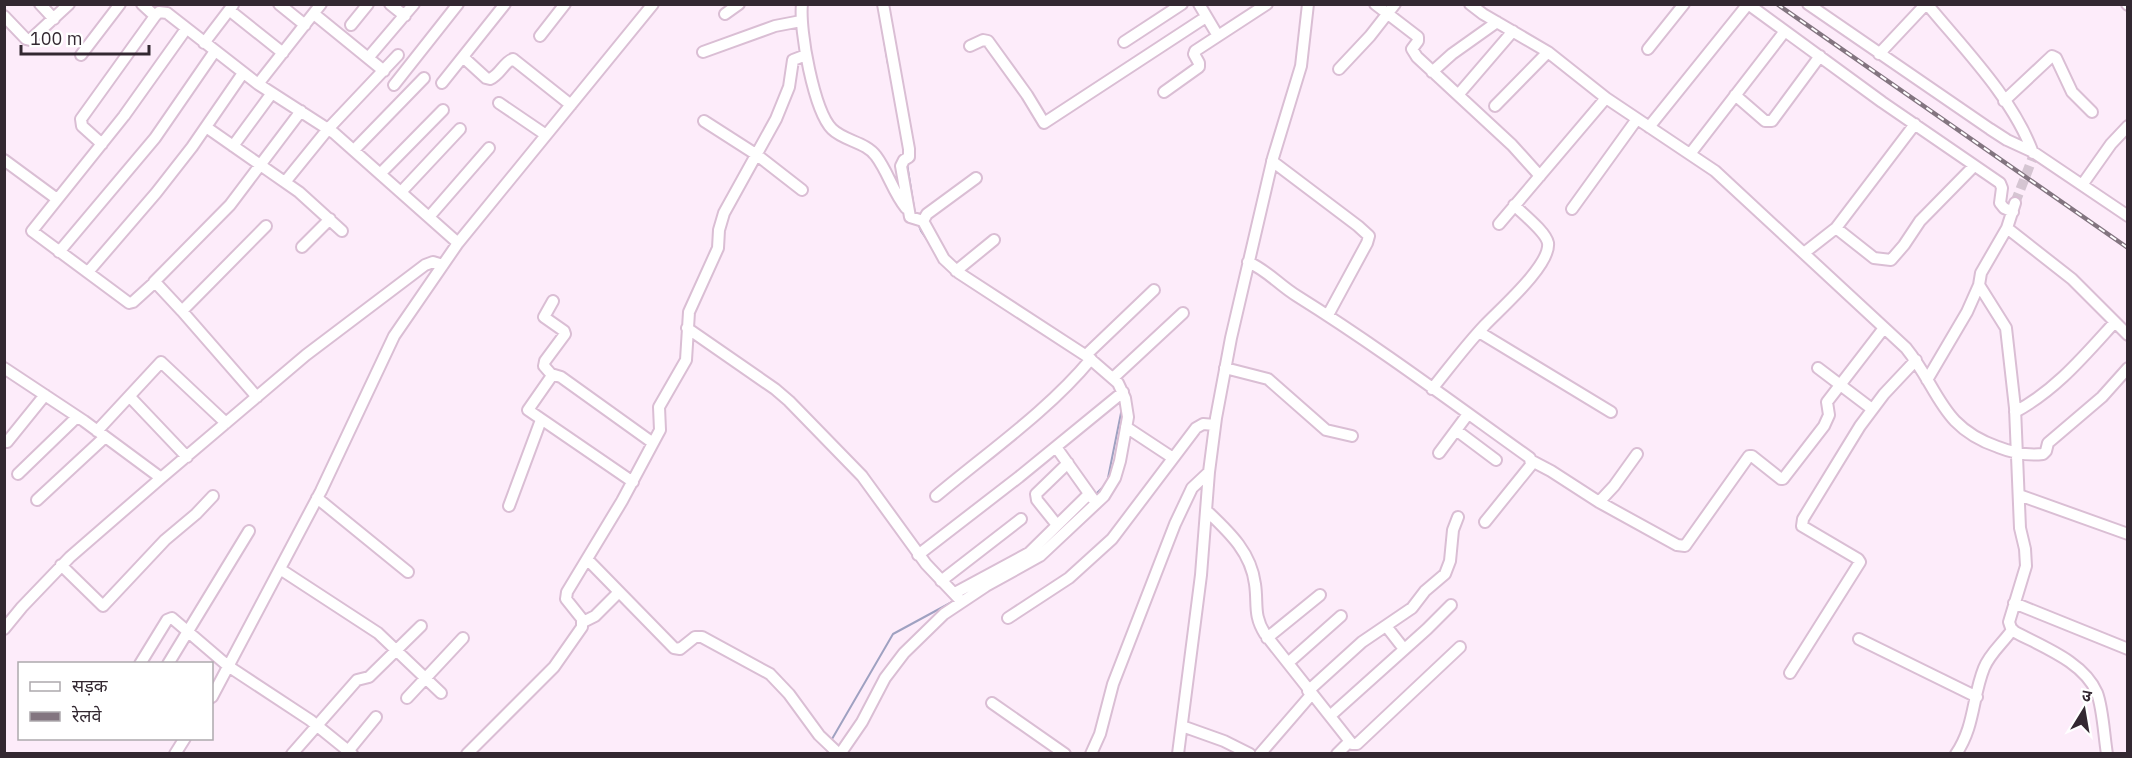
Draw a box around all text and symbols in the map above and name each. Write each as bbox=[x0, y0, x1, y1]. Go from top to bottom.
scale bar bbox=[21, 18, 148, 56]
text: 100 m bbox=[30, 27, 82, 50]
legend bbox=[18, 662, 213, 740]
text: सड़क bbox=[72, 674, 109, 697]
north arrow bbox=[2054, 680, 2114, 740]
text: उ bbox=[2080, 685, 2094, 706]
text: रेलवे bbox=[71, 704, 103, 727]

